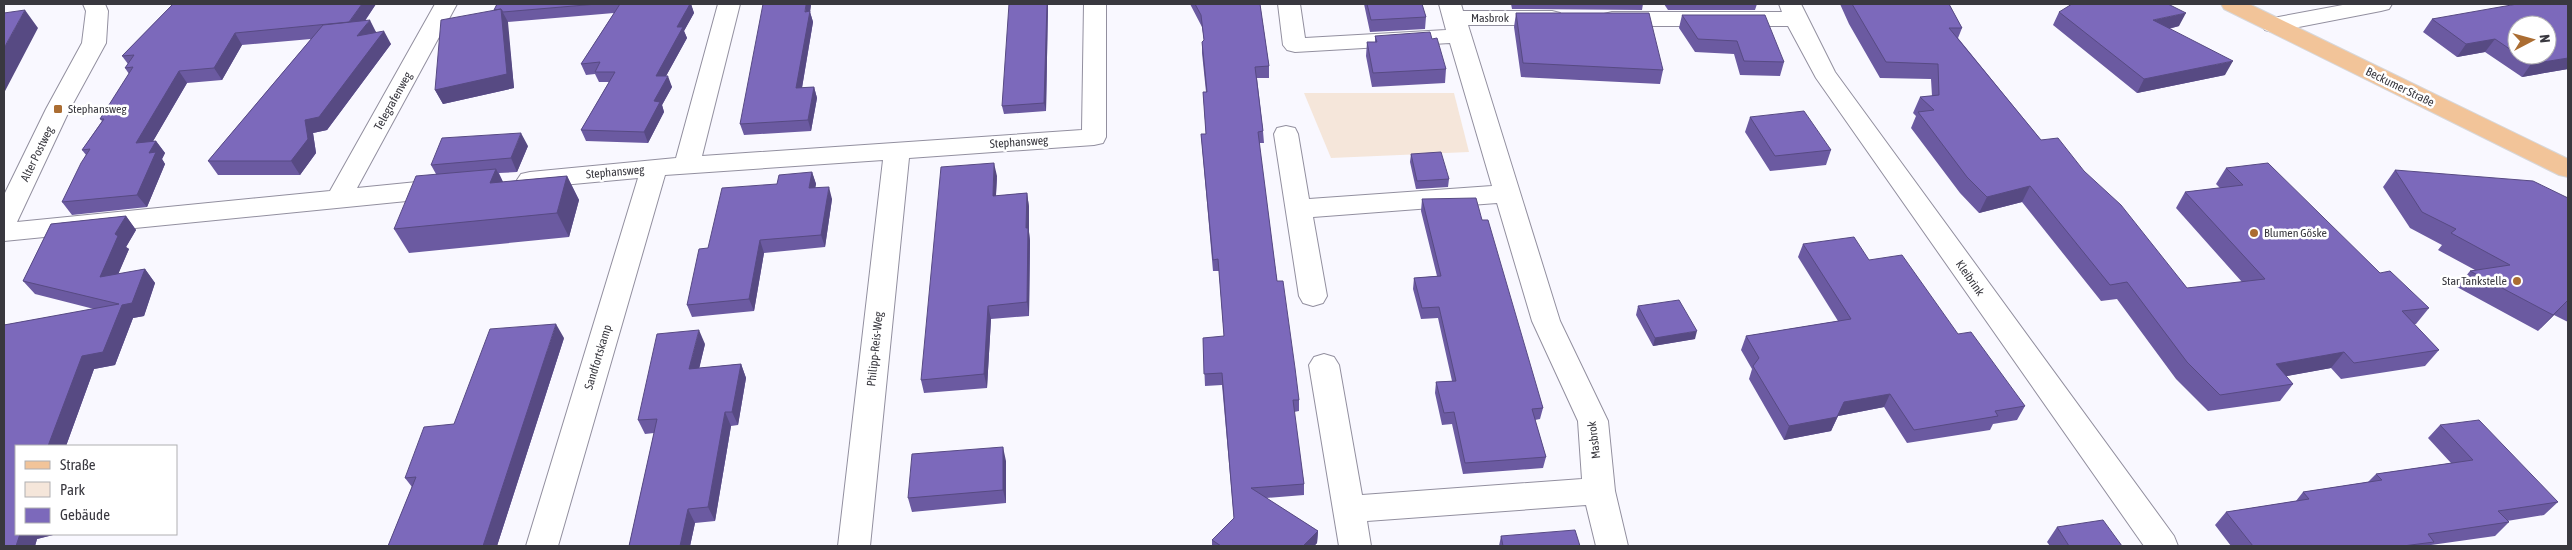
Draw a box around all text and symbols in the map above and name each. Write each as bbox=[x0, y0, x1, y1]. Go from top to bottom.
street label: Masbrok bbox=[1471, 11, 1510, 25]
north arrow bbox=[2507, 15, 2557, 65]
text: N bbox=[2537, 34, 2553, 44]
street label: Beckumer Straße bbox=[2364, 64, 2436, 110]
street label: Telegrafenweg bbox=[371, 69, 415, 133]
place label: Stephansweg bbox=[68, 102, 127, 116]
marker: Stephansweg bbox=[52, 103, 64, 115]
street label: Alter Postweg bbox=[18, 123, 57, 184]
street label: Stephansweg bbox=[989, 133, 1050, 151]
street label: Stephansweg bbox=[585, 162, 646, 182]
place label: Blumen Göske bbox=[2264, 226, 2327, 240]
marker: Blumen Göske bbox=[2248, 227, 2260, 239]
street label: Kleibrink bbox=[1953, 257, 1988, 299]
place label: Star Tankstelle bbox=[2442, 274, 2507, 288]
marker: Star Tankstelle bbox=[2511, 275, 2523, 287]
street label: Philipp-Reis-Weg bbox=[864, 310, 886, 387]
street label: Sandfortskamp bbox=[581, 322, 615, 391]
street label: Masbrok bbox=[1585, 420, 1603, 460]
legend bbox=[15, 445, 178, 535]
text: Straße bbox=[60, 456, 96, 473]
text: Park bbox=[60, 481, 85, 498]
text: Gebäude bbox=[60, 506, 110, 523]

